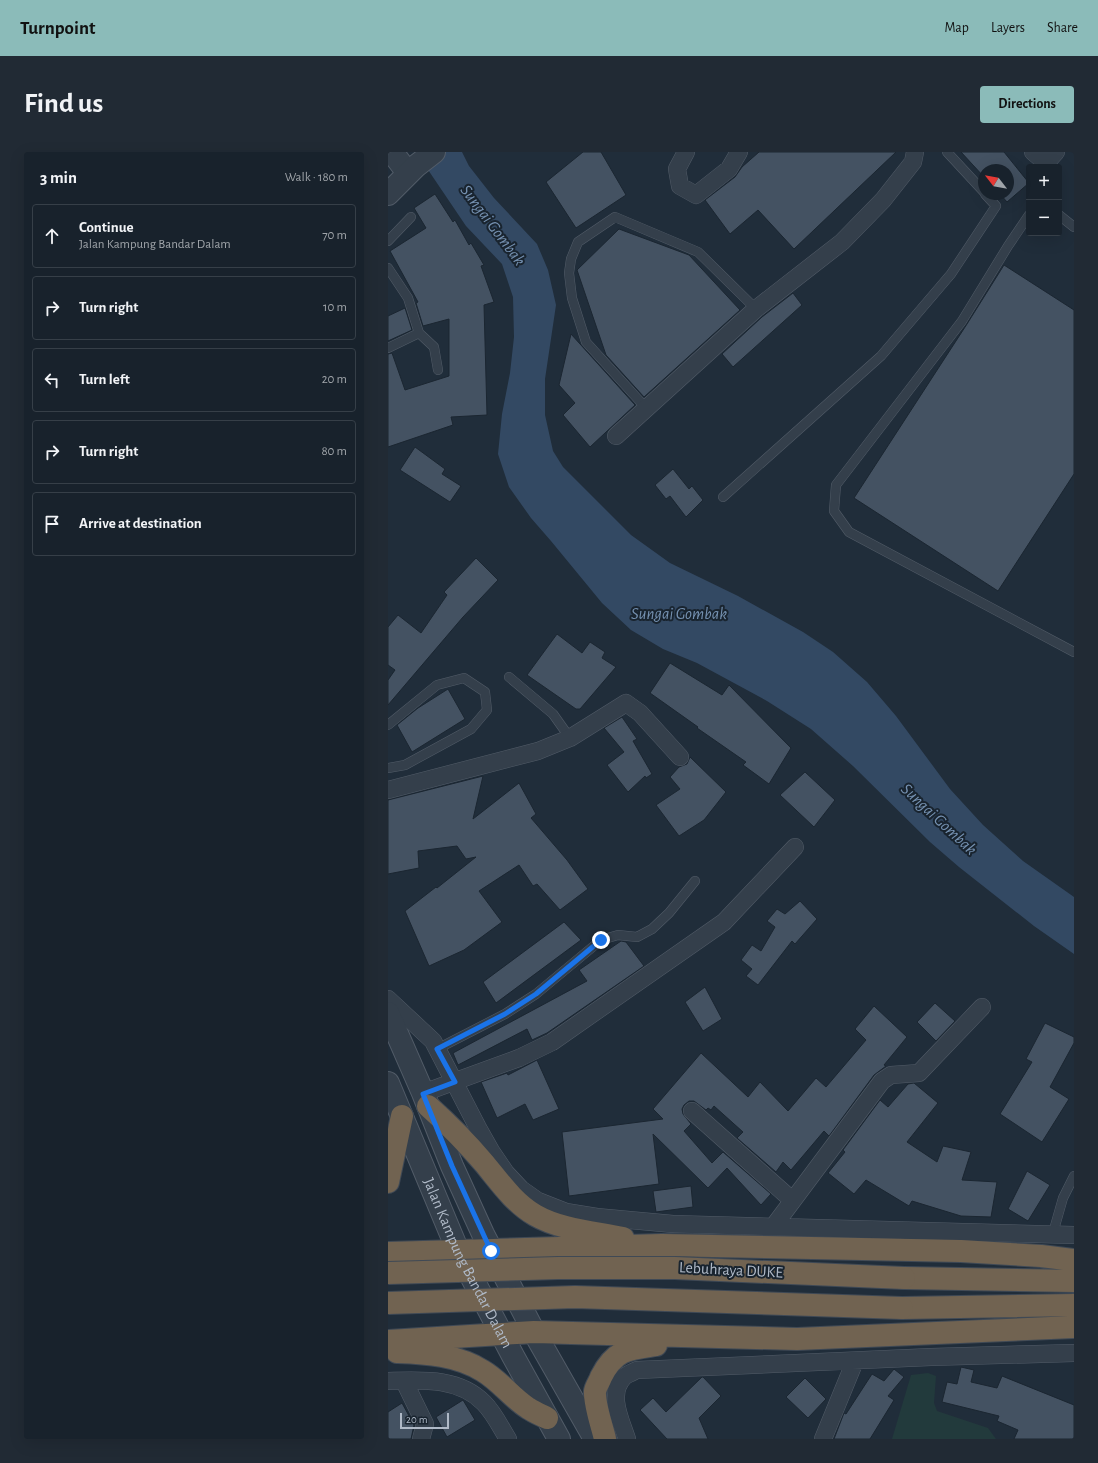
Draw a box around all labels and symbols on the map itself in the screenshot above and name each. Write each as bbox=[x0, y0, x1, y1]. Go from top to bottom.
north arrow bbox=[978, 164, 1014, 200]
water label: Sungai Gombak bbox=[457, 181, 529, 269]
water label: Sungai Gombak bbox=[631, 605, 727, 622]
water label: Sungai Gombak bbox=[898, 780, 980, 858]
route end bbox=[592, 931, 610, 949]
street label: Jalan Kampung Bandar Dalam bbox=[420, 1176, 515, 1351]
route start bbox=[482, 1242, 500, 1260]
street label: Lebuhraya DUKE bbox=[679, 1259, 784, 1282]
scale bar bbox=[400, 1411, 449, 1430]

